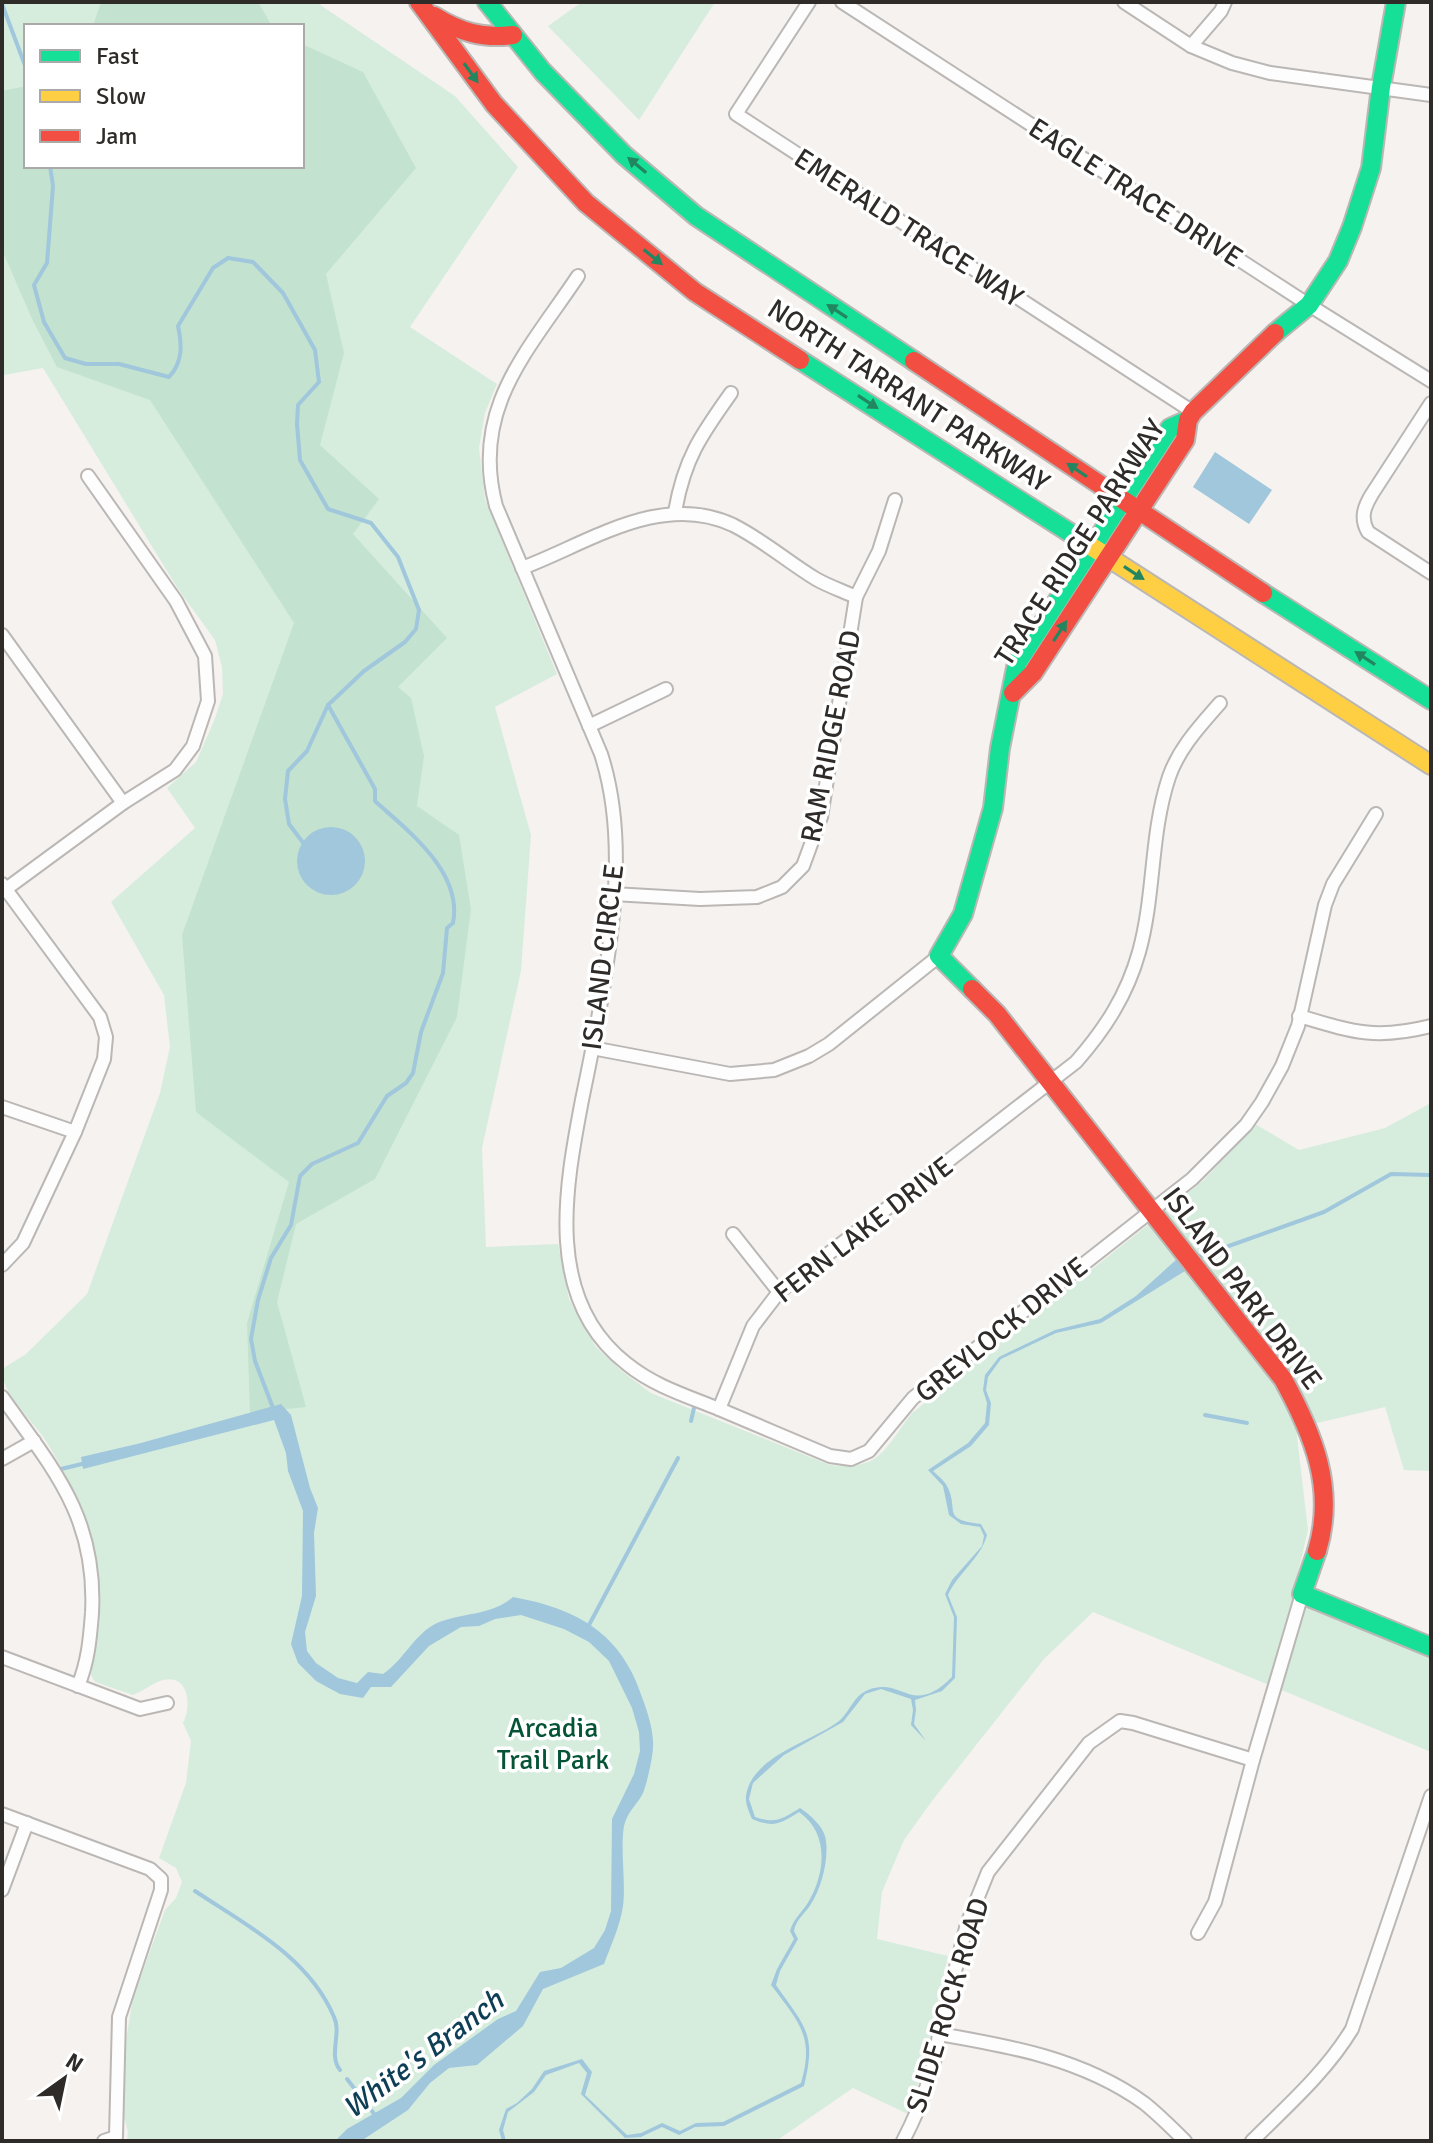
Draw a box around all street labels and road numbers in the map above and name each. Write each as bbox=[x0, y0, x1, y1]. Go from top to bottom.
street label: EAGLE TRACE DRIVE bbox=[1022, 111, 1249, 275]
street label: EMERALD TRACE WAY bbox=[788, 141, 1029, 315]
street label: NORTH TARRANT PARKWAY bbox=[761, 292, 1056, 500]
street label: TRACE RIDGE PARKWAY bbox=[987, 413, 1172, 672]
street label: RAM RIDGE ROAD bbox=[794, 627, 868, 845]
street label: ISLAND CIRCLE bbox=[575, 862, 631, 1052]
street label: FERN LAKE DRIVE bbox=[767, 1149, 960, 1310]
street label: ISLAND PARK DRIVE bbox=[1155, 1181, 1329, 1397]
street label: GREYLOCK DRIVE bbox=[909, 1250, 1095, 1410]
street label: SLIDE ROCK ROAD bbox=[899, 1894, 997, 2117]

